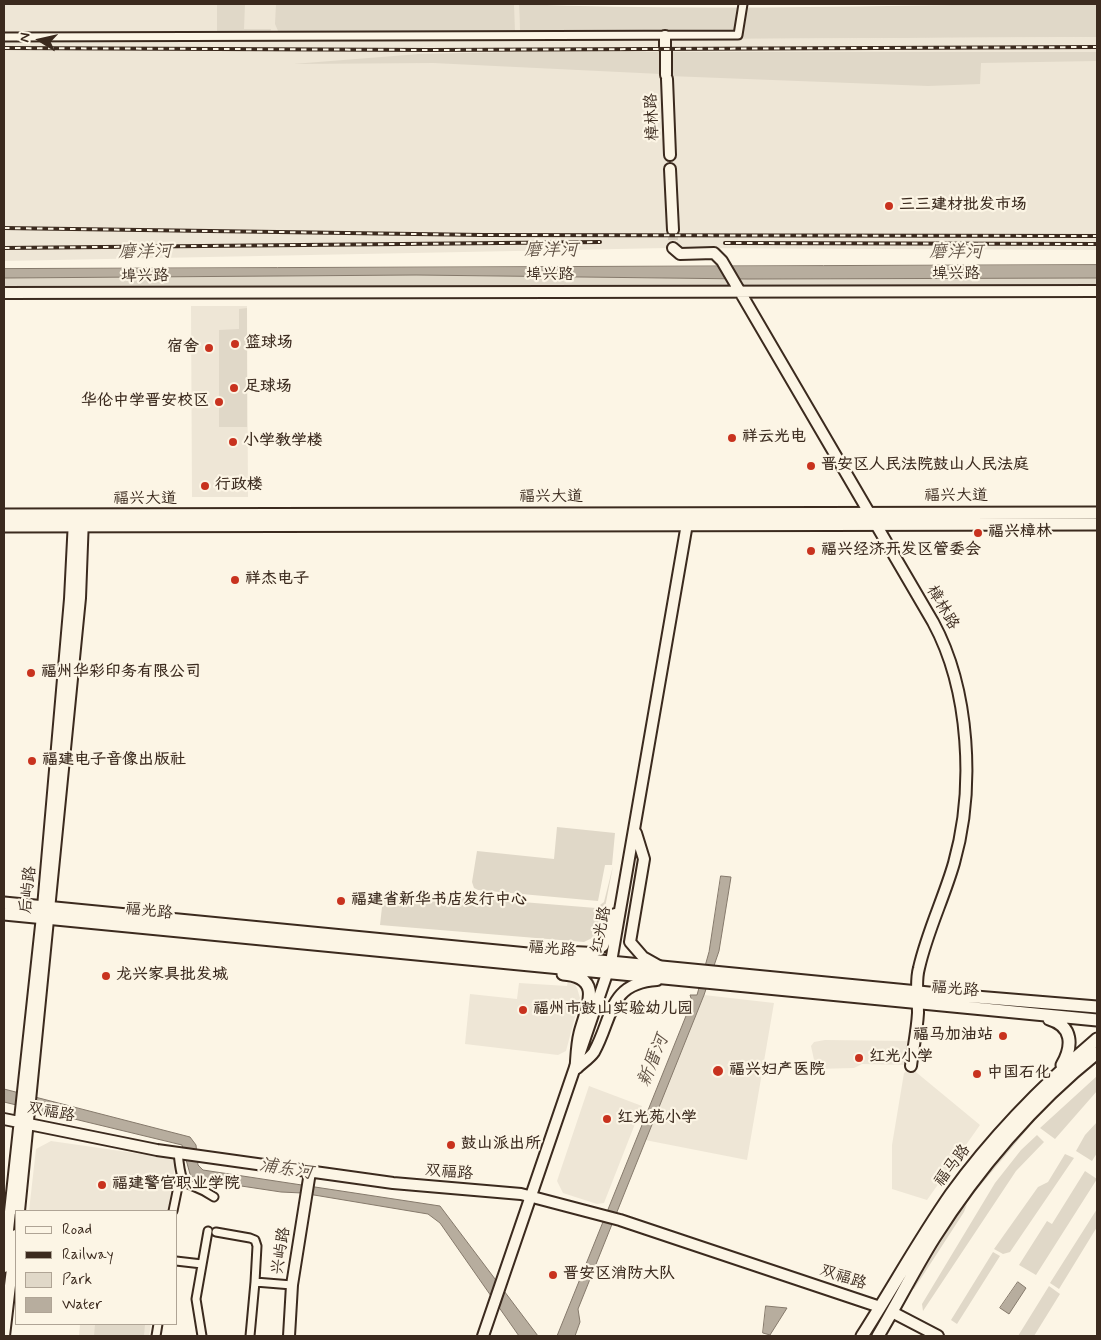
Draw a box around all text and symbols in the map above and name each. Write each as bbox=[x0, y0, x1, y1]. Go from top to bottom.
north arrow bbox=[15, 15, 65, 65]
text: N bbox=[16, 31, 35, 44]
street label: 樟林路 bbox=[643, 93, 663, 141]
place label: 三三建材批发市场 bbox=[899, 196, 1027, 216]
marker: 三三建材批发市场 bbox=[883, 200, 895, 212]
water label: 磨洋河 bbox=[524, 240, 578, 262]
water label: 磨洋河 bbox=[118, 242, 172, 264]
water label: 磨洋河 bbox=[929, 242, 983, 264]
street label: 埠兴路 bbox=[932, 265, 980, 285]
street label: 埠兴路 bbox=[526, 266, 574, 286]
street label: 埠兴路 bbox=[121, 267, 169, 287]
place label: 篮球场 bbox=[245, 334, 293, 354]
place label: 宿舍 bbox=[167, 338, 199, 358]
marker: 篮球场 bbox=[229, 338, 241, 350]
marker: 宿舍 bbox=[203, 342, 215, 354]
place label: 足球场 bbox=[244, 378, 292, 398]
marker: 足球场 bbox=[228, 382, 240, 394]
place label: 华伦中学晋安校区 bbox=[81, 392, 209, 412]
marker: 华伦中学晋安校区 bbox=[213, 396, 225, 408]
place label: 祥云光电 bbox=[742, 428, 806, 448]
place label: 小学教学楼 bbox=[243, 432, 323, 452]
marker: 祥云光电 bbox=[726, 432, 738, 444]
marker: 小学教学楼 bbox=[227, 436, 239, 448]
place label: 晋安区人民法院鼓山人民法庭 bbox=[821, 456, 1029, 476]
marker: 晋安区人民法院鼓山人民法庭 bbox=[805, 460, 817, 472]
place label: 行政楼 bbox=[215, 476, 263, 496]
marker: 行政楼 bbox=[199, 480, 211, 492]
street label: 福兴大道 bbox=[924, 487, 988, 507]
street label: 福兴大道 bbox=[519, 488, 583, 508]
street label: 福兴大道 bbox=[113, 490, 177, 510]
place label: 福兴樟林 bbox=[988, 523, 1052, 543]
marker: 福兴樟林 bbox=[972, 527, 984, 539]
place label: 福兴经济开发区管委会 bbox=[821, 541, 981, 561]
marker: 福兴经济开发区管委会 bbox=[805, 545, 817, 557]
place label: 祥杰电子 bbox=[245, 570, 309, 590]
marker: 祥杰电子 bbox=[229, 574, 241, 586]
street label: 樟林路 bbox=[922, 582, 962, 634]
place label: 福州华彩印务有限公司 bbox=[41, 663, 201, 683]
marker: 福州华彩印务有限公司 bbox=[25, 667, 37, 679]
place label: 福建电子音像出版社 bbox=[42, 751, 186, 771]
marker: 福建电子音像出版社 bbox=[26, 755, 38, 767]
street label: 后屿路 bbox=[17, 865, 41, 915]
place label: 福建省新华书店发行中心 bbox=[351, 891, 527, 911]
marker: 福建省新华书店发行中心 bbox=[335, 895, 347, 907]
street label: 福光路 bbox=[124, 900, 174, 924]
street label: 红光路 bbox=[588, 905, 616, 955]
street label: 福光路 bbox=[527, 938, 577, 962]
place label: 龙兴家具批发城 bbox=[116, 966, 228, 986]
marker: 龙兴家具批发城 bbox=[100, 970, 112, 982]
street label: 福光路 bbox=[930, 978, 980, 1002]
place label: 福州市鼓山实验幼儿园 bbox=[533, 1000, 693, 1020]
marker: 福州市鼓山实验幼儿园 bbox=[517, 1004, 529, 1016]
place label: 福马加油站 bbox=[913, 1026, 993, 1046]
marker: 福马加油站 bbox=[997, 1030, 1009, 1042]
water label: 新厝河 bbox=[634, 1032, 674, 1090]
place label: 红光小学 bbox=[869, 1048, 933, 1068]
marker: 红光小学 bbox=[853, 1052, 865, 1064]
place label: 福兴妇产医院 bbox=[729, 1061, 825, 1081]
marker: 福兴妇产医院 bbox=[711, 1064, 725, 1078]
place label: 中国石化 bbox=[987, 1064, 1051, 1084]
marker: 中国石化 bbox=[971, 1068, 983, 1080]
street label: 双福路 bbox=[26, 1099, 76, 1127]
place label: 红光苑小学 bbox=[617, 1109, 697, 1129]
marker: 红光苑小学 bbox=[601, 1113, 613, 1125]
place label: 鼓山派出所 bbox=[461, 1135, 541, 1155]
marker: 鼓山派出所 bbox=[445, 1139, 457, 1151]
street label: 福马路 bbox=[931, 1141, 975, 1191]
water label: 浦东河 bbox=[258, 1155, 314, 1185]
street label: 双福路 bbox=[424, 1161, 474, 1185]
place label: 福建警官职业学院 bbox=[112, 1175, 240, 1195]
marker: 福建警官职业学院 bbox=[96, 1179, 108, 1191]
legend bbox=[15, 1210, 178, 1325]
text: Road bbox=[62, 1220, 92, 1240]
street label: 兴屿路 bbox=[269, 1226, 295, 1276]
text: Railway bbox=[62, 1245, 114, 1265]
street label: 双福路 bbox=[817, 1261, 869, 1295]
place label: 晋安区消防大队 bbox=[563, 1265, 675, 1285]
marker: 晋安区消防大队 bbox=[547, 1269, 559, 1281]
text: Park bbox=[62, 1270, 92, 1290]
text: Water bbox=[62, 1295, 102, 1315]

